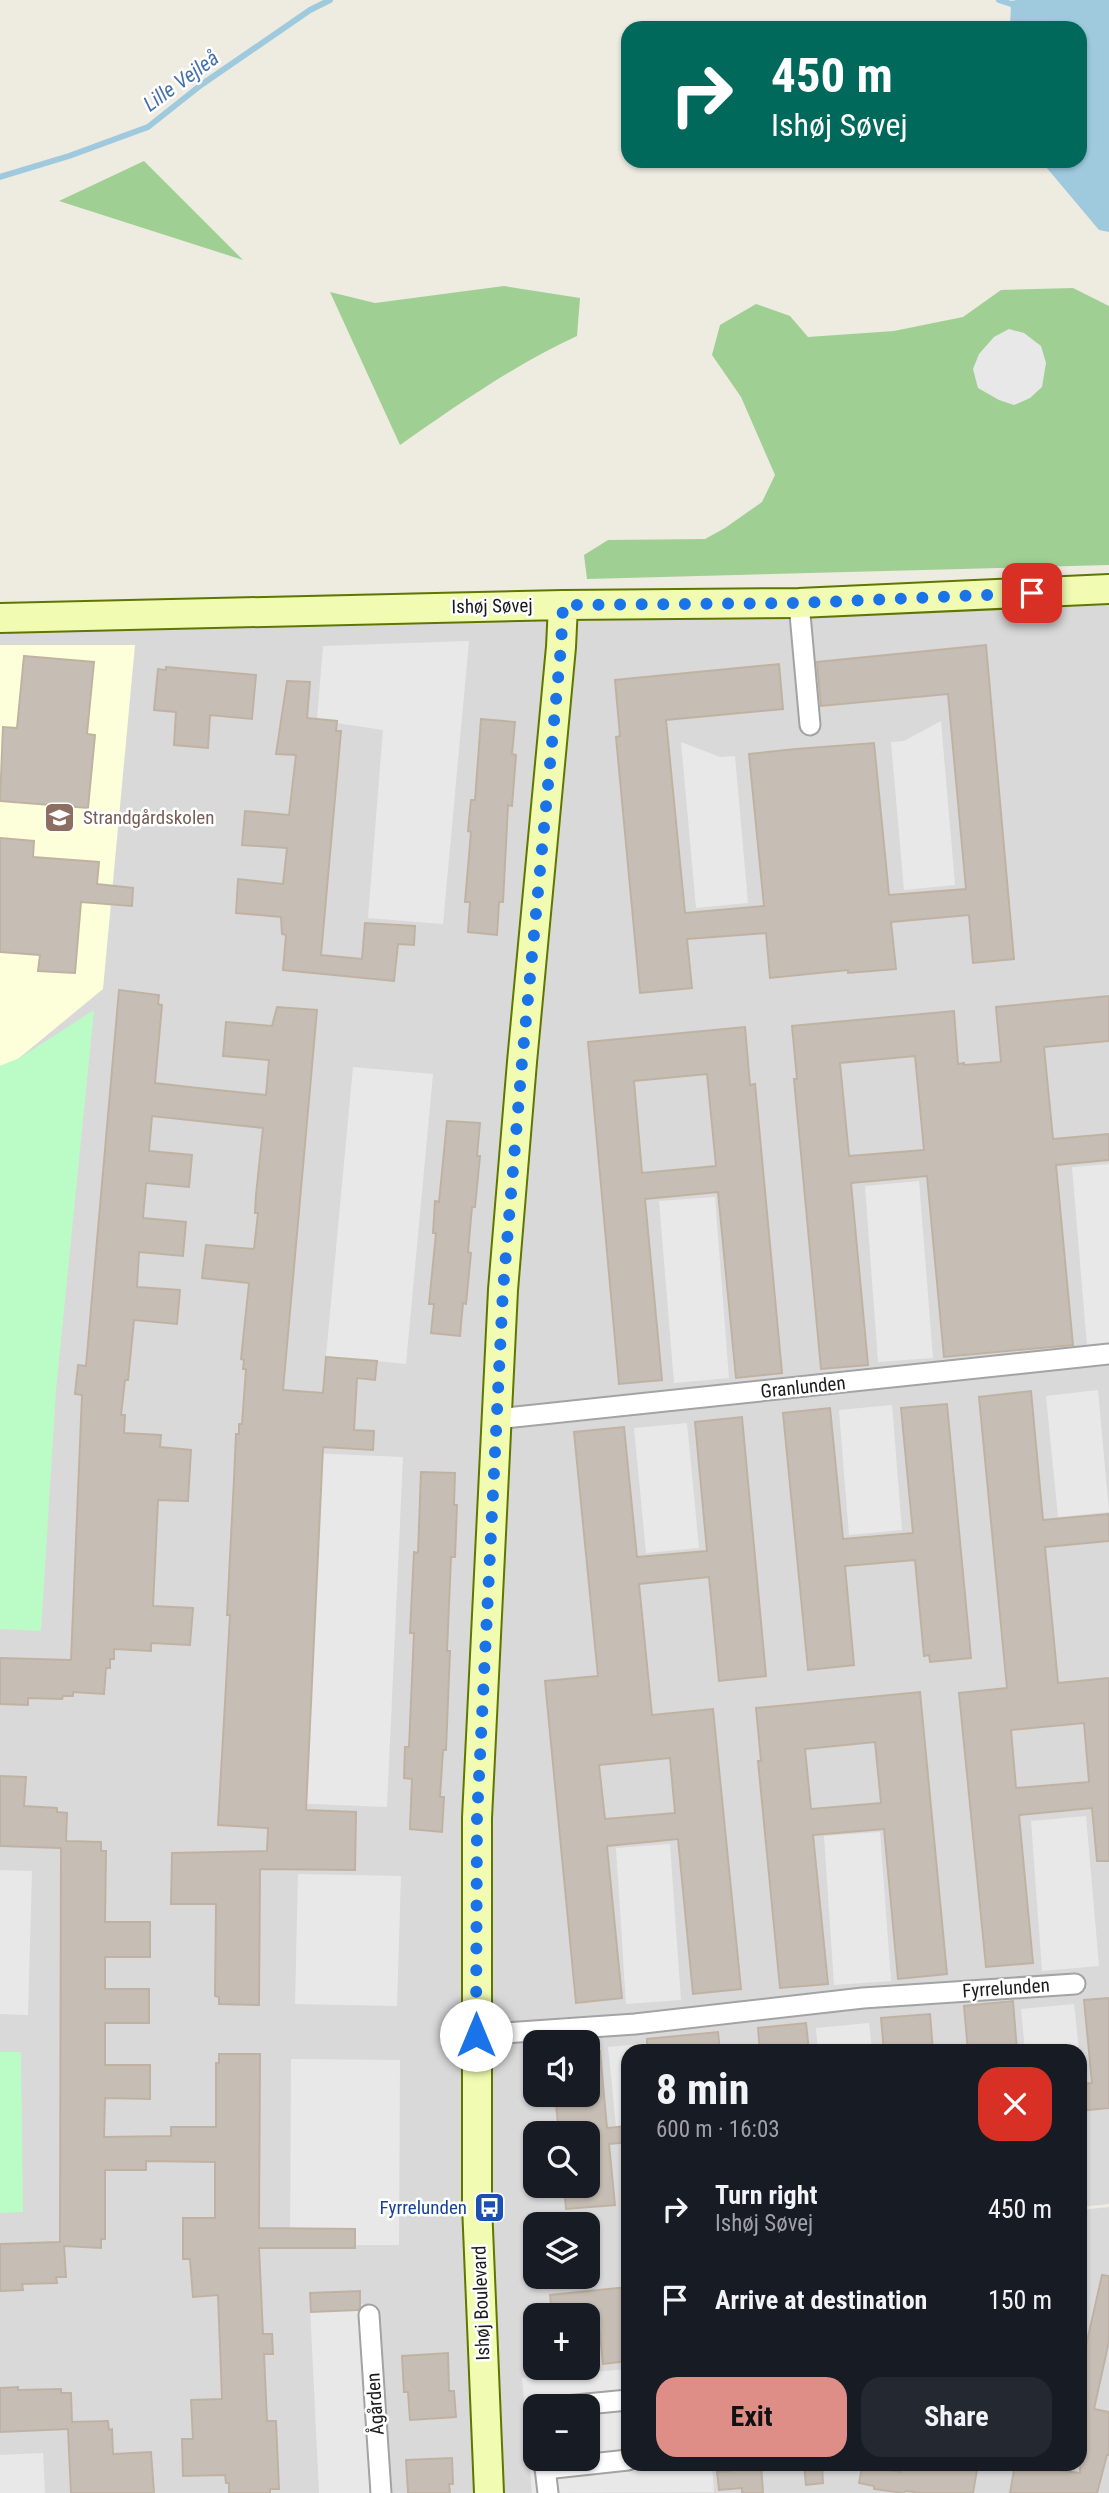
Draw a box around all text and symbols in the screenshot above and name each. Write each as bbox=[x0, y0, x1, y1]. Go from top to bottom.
water label: Lille Vejleå bbox=[139, 46, 223, 116]
text: 450 m bbox=[771, 47, 893, 104]
icon: right bbox=[656, 49, 747, 140]
text: Ishøj Søvej bbox=[771, 106, 908, 144]
pin bbox=[1002, 563, 1062, 623]
icon: arrive bbox=[1013, 574, 1051, 612]
street label: Ishøj Søvej bbox=[451, 594, 533, 618]
school or university icon: Strandgårdskolen bbox=[43, 800, 77, 834]
place label: Strandgårdskolen bbox=[83, 806, 214, 829]
street label: Granlunden bbox=[759, 1371, 847, 1403]
street label: Fyrrelunden bbox=[962, 1973, 1050, 2003]
position arrow bbox=[439, 1998, 513, 2072]
map controls bbox=[523, 2030, 600, 2471]
button: sound bbox=[523, 2030, 600, 2107]
text: 8 min bbox=[656, 2065, 749, 2114]
button: close bbox=[978, 2067, 1052, 2141]
text: 600 m · 16:03 bbox=[656, 2116, 780, 2143]
button: search bbox=[523, 2121, 600, 2198]
text: Turn right bbox=[715, 2180, 817, 2210]
bus stop icon: Fyrrelunden bbox=[473, 2190, 507, 2224]
icon: right bbox=[656, 2190, 694, 2228]
text: 450 m bbox=[988, 2194, 1052, 2224]
place label: Fyrrelunden bbox=[380, 2196, 467, 2219]
text: Ishøj Søvej bbox=[715, 2210, 813, 2237]
button: layers bbox=[523, 2212, 600, 2289]
street label: Ishøj Boulevard bbox=[467, 2245, 495, 2361]
icon: arrive bbox=[656, 2281, 694, 2319]
text: Arrive at destination bbox=[715, 2285, 927, 2315]
text: 150 m bbox=[988, 2285, 1052, 2315]
button: + bbox=[523, 2303, 600, 2380]
street label: Ågården bbox=[361, 2372, 389, 2436]
button: Exit bbox=[656, 2377, 847, 2457]
button: Share bbox=[861, 2377, 1052, 2457]
button: − bbox=[523, 2394, 600, 2471]

